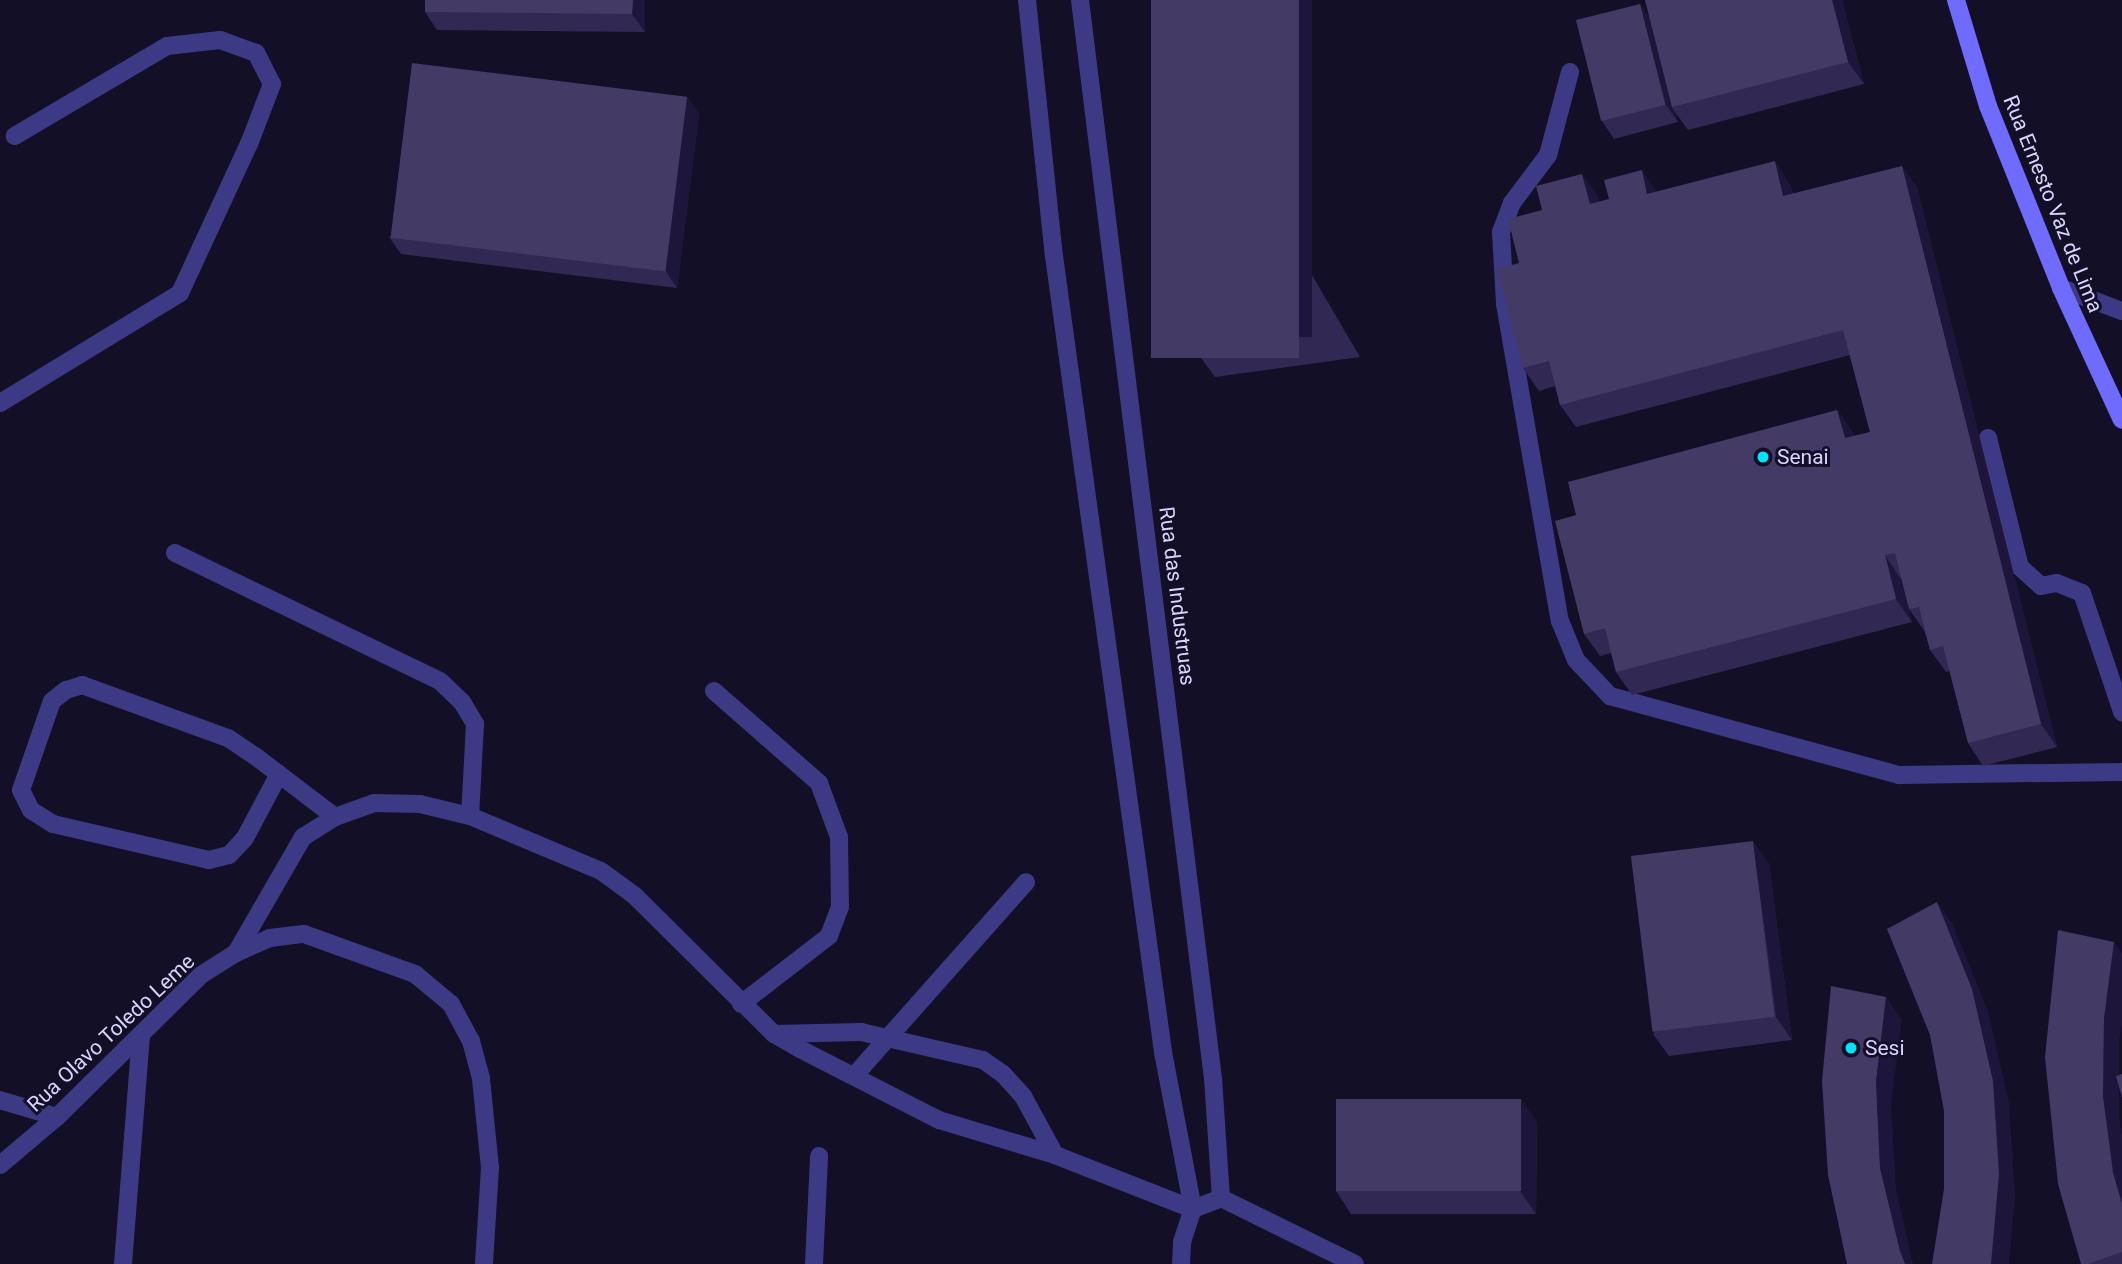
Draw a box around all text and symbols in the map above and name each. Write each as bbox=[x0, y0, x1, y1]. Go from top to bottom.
street label: Rua Ernesto Vaz de Lima bbox=[1998, 92, 2108, 316]
place label: Senai bbox=[1777, 444, 1829, 470]
marker: Senai bbox=[1755, 449, 1771, 465]
street label: Rua das Industruas bbox=[1154, 505, 1200, 687]
street label: Rua Olavo Toledo Leme bbox=[22, 949, 200, 1117]
place label: Sesi bbox=[1865, 1035, 1905, 1061]
marker: Sesi bbox=[1843, 1040, 1859, 1056]

